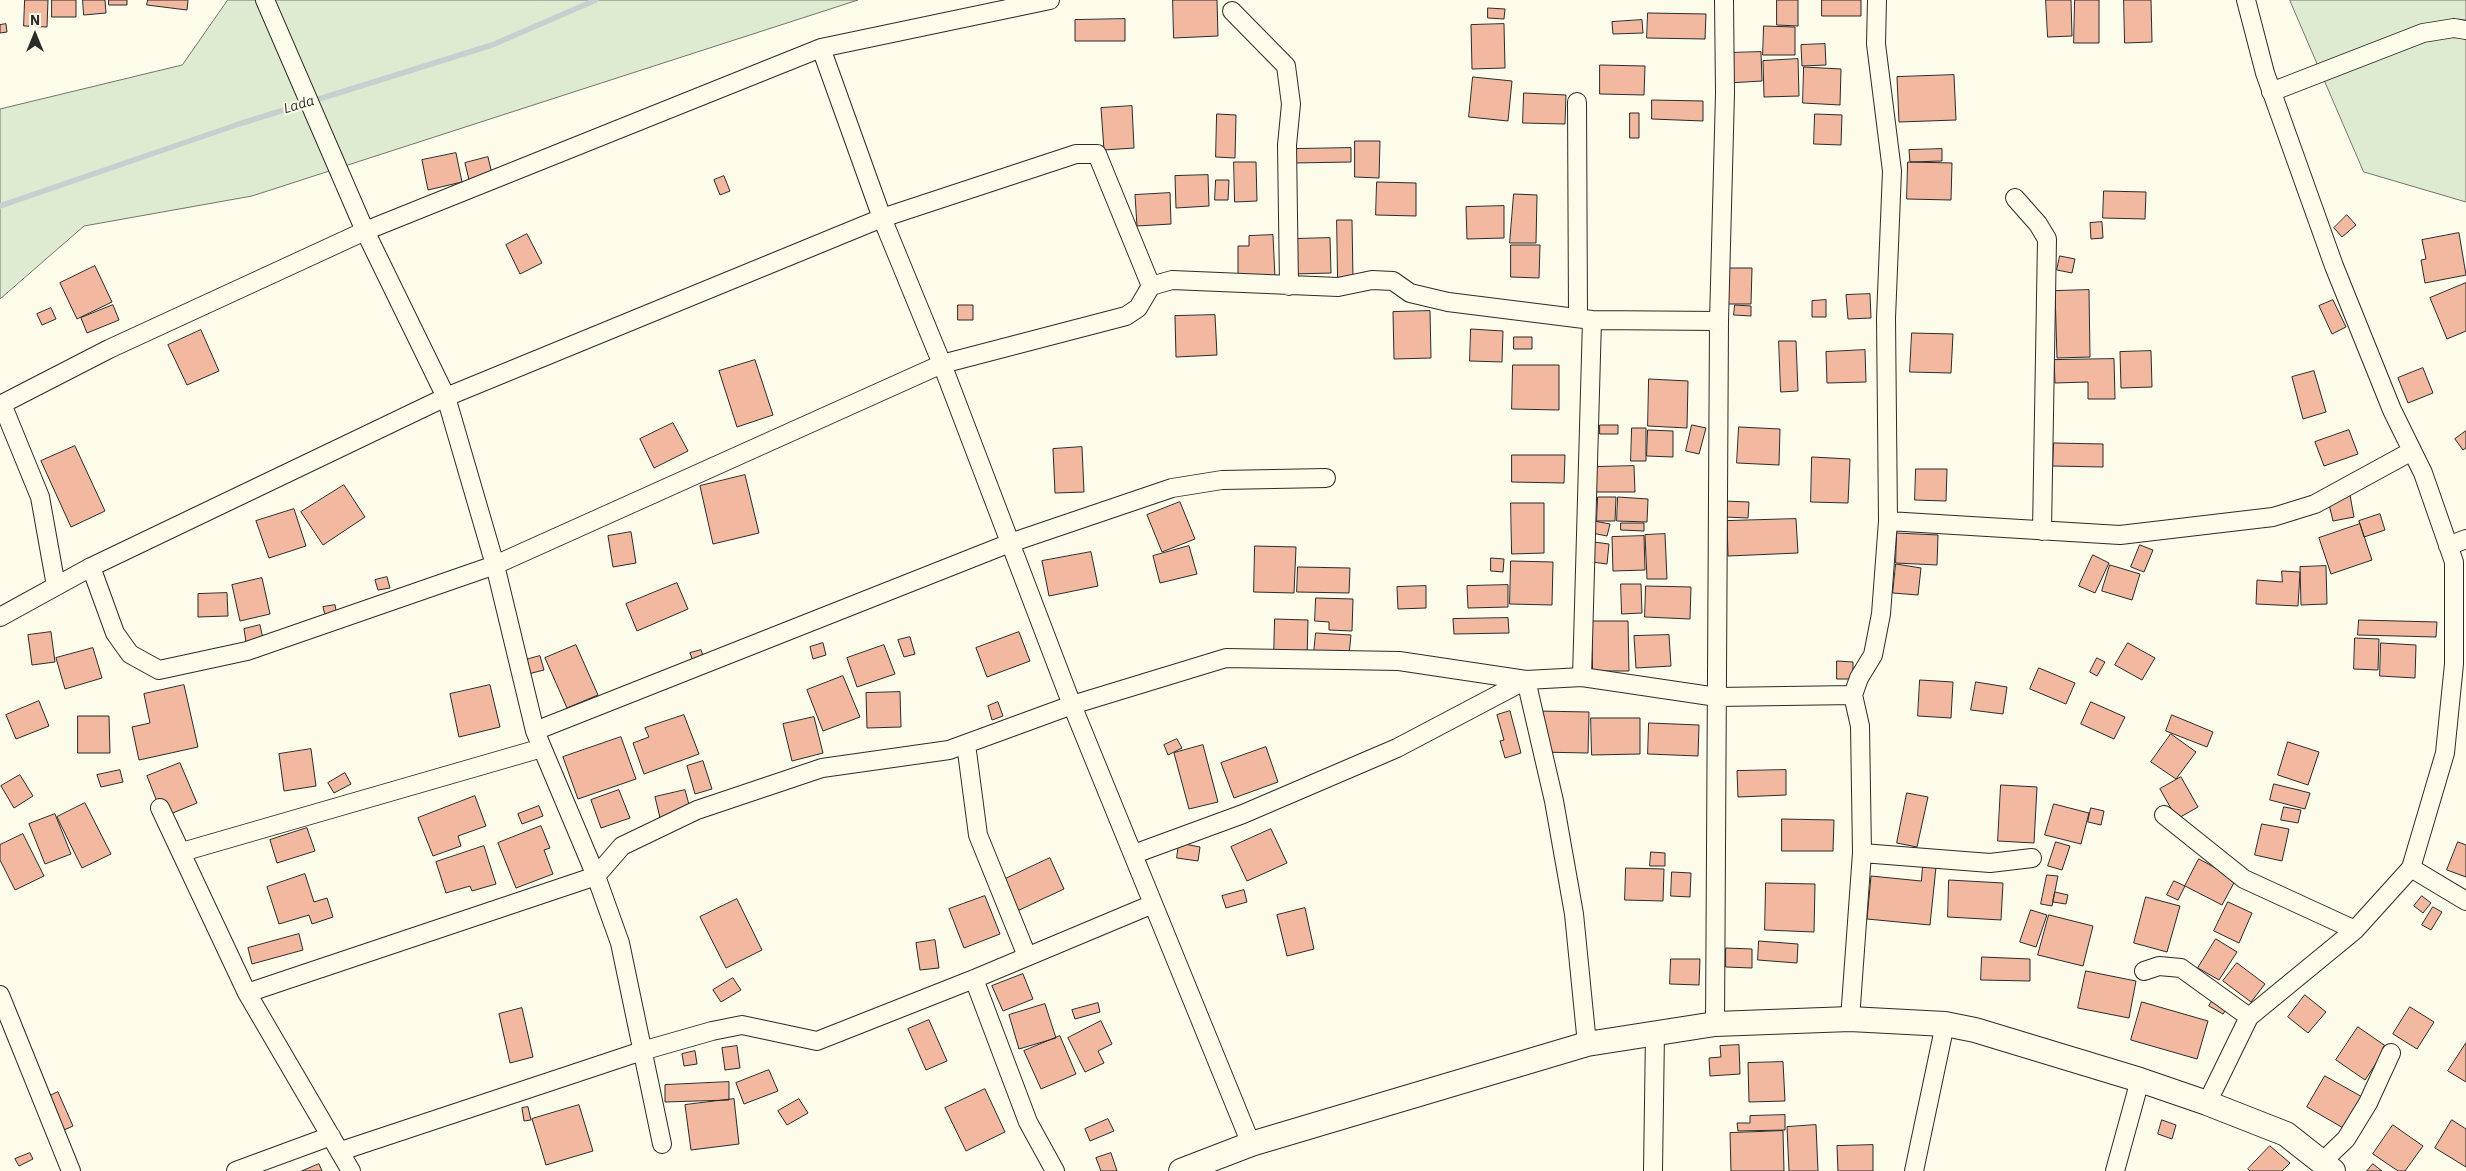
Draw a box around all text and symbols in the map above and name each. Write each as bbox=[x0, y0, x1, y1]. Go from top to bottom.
north arrow bbox=[10, 10, 60, 60]
text: N bbox=[30, 11, 40, 29]
water label: Lada bbox=[282, 92, 316, 118]

